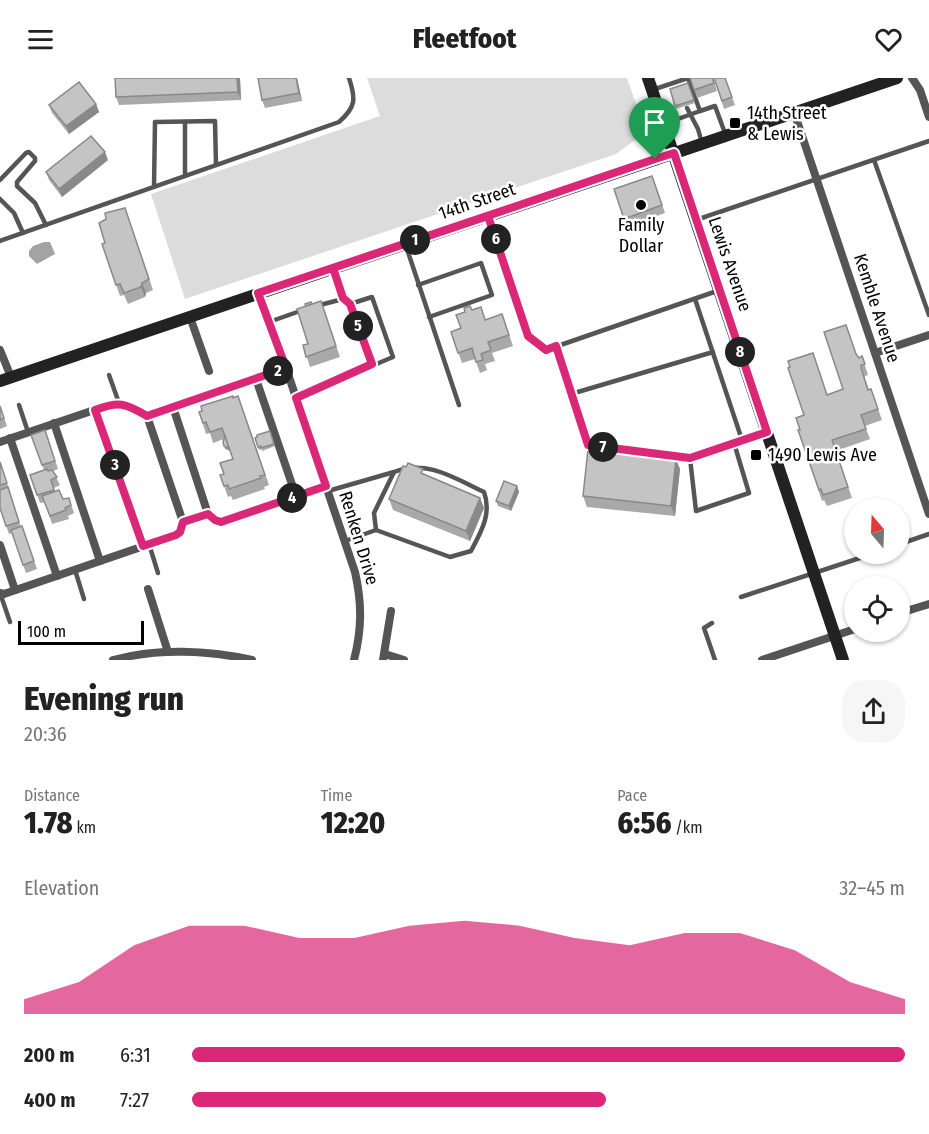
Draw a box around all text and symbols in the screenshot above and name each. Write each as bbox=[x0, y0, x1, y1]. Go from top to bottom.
icon: menu bbox=[24, 23, 57, 56]
text: Fleetfoot bbox=[413, 23, 516, 55]
icon: heart bbox=[872, 23, 905, 56]
pin bbox=[629, 97, 680, 159]
place label: 14th Street & Lewis bbox=[747, 102, 827, 145]
icon: arrive bbox=[638, 106, 671, 139]
marker: 14th Street & Lewis bbox=[728, 116, 742, 130]
street label: 14th Street bbox=[436, 178, 518, 224]
marker: Family Dollar bbox=[634, 198, 648, 212]
place label: Family Dollar bbox=[618, 214, 664, 257]
street label: Lewis Avenue bbox=[704, 214, 757, 314]
pin: 6 bbox=[481, 224, 511, 254]
pin: 1 bbox=[400, 225, 430, 255]
text: 6 bbox=[492, 229, 500, 248]
text: 1 bbox=[412, 230, 418, 249]
street label: Kemble Avenue bbox=[849, 251, 905, 365]
pin: 5 bbox=[343, 311, 373, 341]
text: 5 bbox=[354, 316, 362, 335]
pin: 8 bbox=[725, 337, 755, 367]
text: 8 bbox=[736, 342, 744, 361]
pin: 2 bbox=[263, 356, 293, 386]
text: 2 bbox=[274, 361, 282, 380]
pin: 7 bbox=[588, 432, 618, 462]
text: 7 bbox=[600, 437, 606, 456]
place label: 1490 Lewis Ave bbox=[768, 444, 877, 466]
marker: 1490 Lewis Ave bbox=[749, 448, 763, 462]
pin: 3 bbox=[100, 450, 130, 480]
text: 3 bbox=[111, 455, 119, 474]
pin: 4 bbox=[277, 483, 307, 513]
text: 4 bbox=[288, 488, 296, 507]
street label: Renken Drive bbox=[334, 488, 384, 588]
north arrow bbox=[844, 498, 910, 564]
map controls bbox=[844, 498, 910, 642]
button: locate bbox=[844, 576, 910, 642]
scale bar bbox=[18, 618, 144, 646]
text: 100 m bbox=[27, 622, 66, 641]
text: Evening run bbox=[24, 679, 184, 719]
button: share bbox=[842, 680, 905, 743]
text: 20:36 bbox=[24, 722, 67, 746]
text: Distance bbox=[24, 786, 80, 805]
text: Time bbox=[321, 786, 352, 805]
text: Pace bbox=[617, 786, 647, 805]
text: 1.78 bbox=[24, 805, 73, 841]
text: 12:20 bbox=[321, 805, 385, 841]
text: 6:56 bbox=[617, 805, 671, 841]
text: km bbox=[73, 818, 96, 837]
text: /km bbox=[671, 818, 703, 837]
text: Elevation bbox=[24, 876, 99, 900]
text: 32–45 m bbox=[839, 876, 905, 900]
text: 200 m bbox=[24, 1043, 75, 1067]
text: 6:31 bbox=[120, 1043, 151, 1067]
text: 400 m bbox=[24, 1088, 76, 1112]
text: 7:27 bbox=[120, 1088, 149, 1112]

